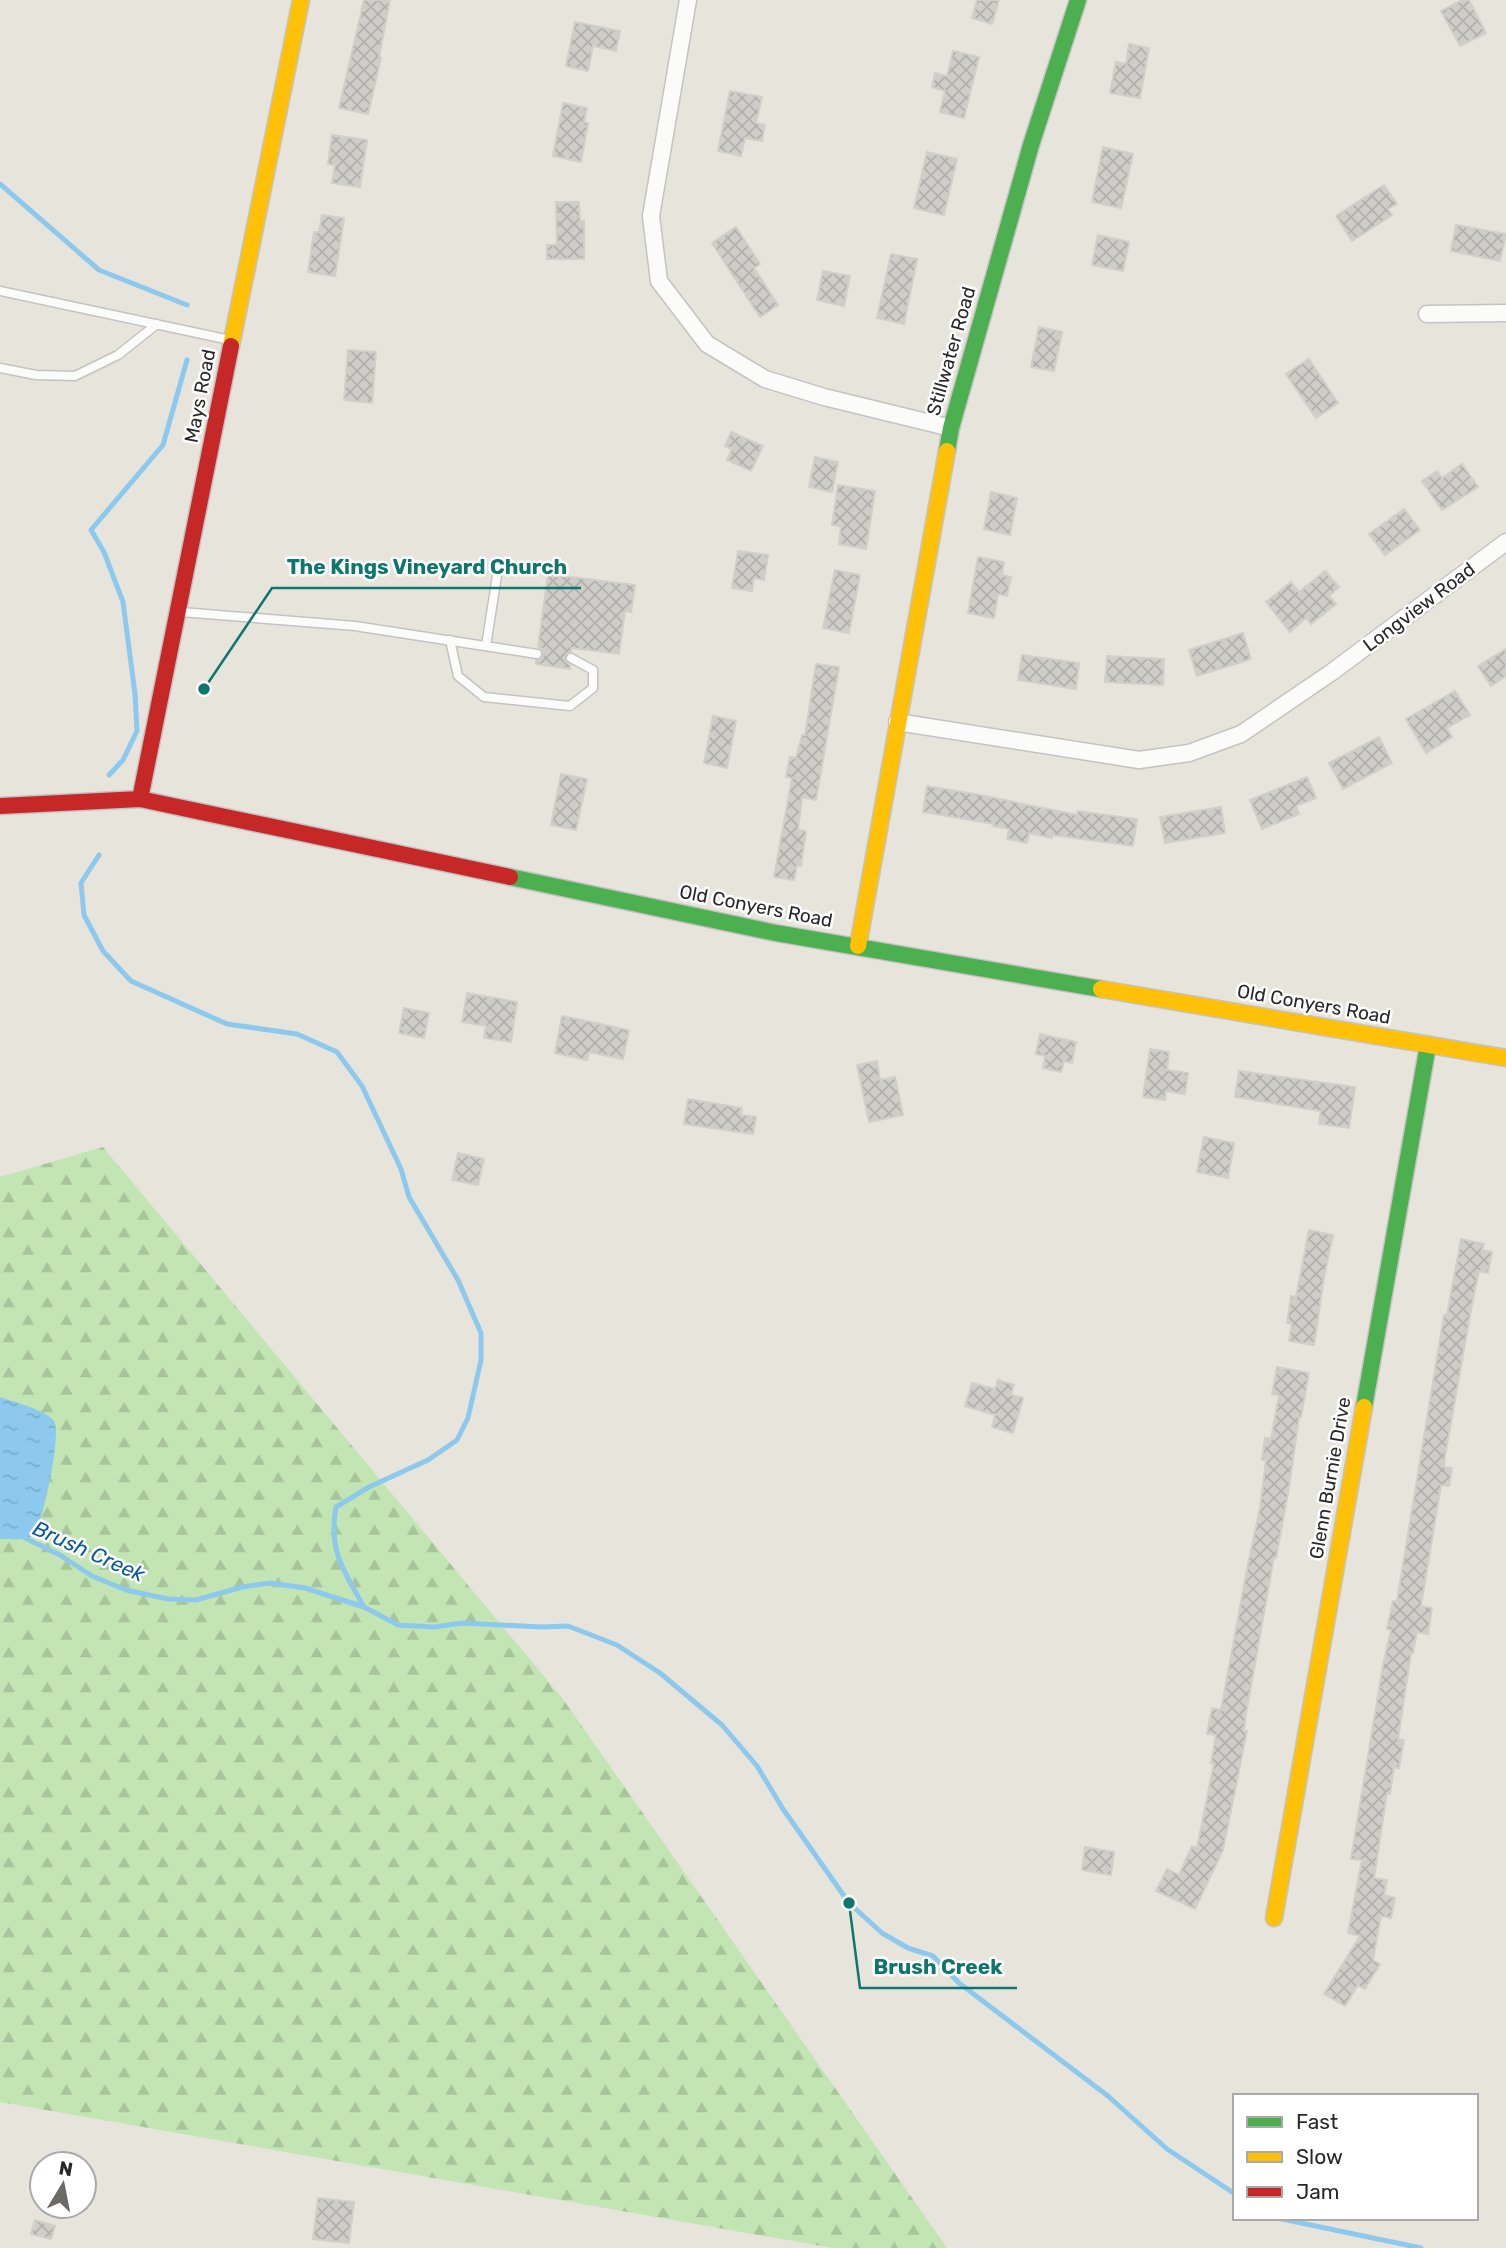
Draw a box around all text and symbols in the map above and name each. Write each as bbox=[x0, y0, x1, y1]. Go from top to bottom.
street label: Stillwater Road bbox=[922, 284, 980, 418]
street label: Mays Road bbox=[180, 347, 220, 445]
callout: The Kings Vineyard Church bbox=[272, 546, 581, 588]
text: The Kings Vineyard Church bbox=[287, 554, 567, 579]
street label: Longview Road bbox=[1358, 557, 1480, 657]
street label: Old Conyers Road bbox=[677, 880, 835, 932]
street label: Old Conyers Road bbox=[1235, 979, 1393, 1029]
street label: Glenn Burnie Drive bbox=[1304, 1395, 1356, 1561]
water label: Brush Creek bbox=[29, 1515, 150, 1587]
callout: Brush Creek bbox=[860, 1946, 1017, 1988]
text: Brush Creek bbox=[874, 1954, 1003, 1979]
legend bbox=[1233, 2094, 1478, 2220]
text: Fast bbox=[1296, 2109, 1338, 2134]
text: Slow bbox=[1296, 2144, 1343, 2169]
north arrow bbox=[28, 2150, 98, 2220]
text: N bbox=[57, 2156, 75, 2181]
text: Jam bbox=[1296, 2179, 1340, 2204]

